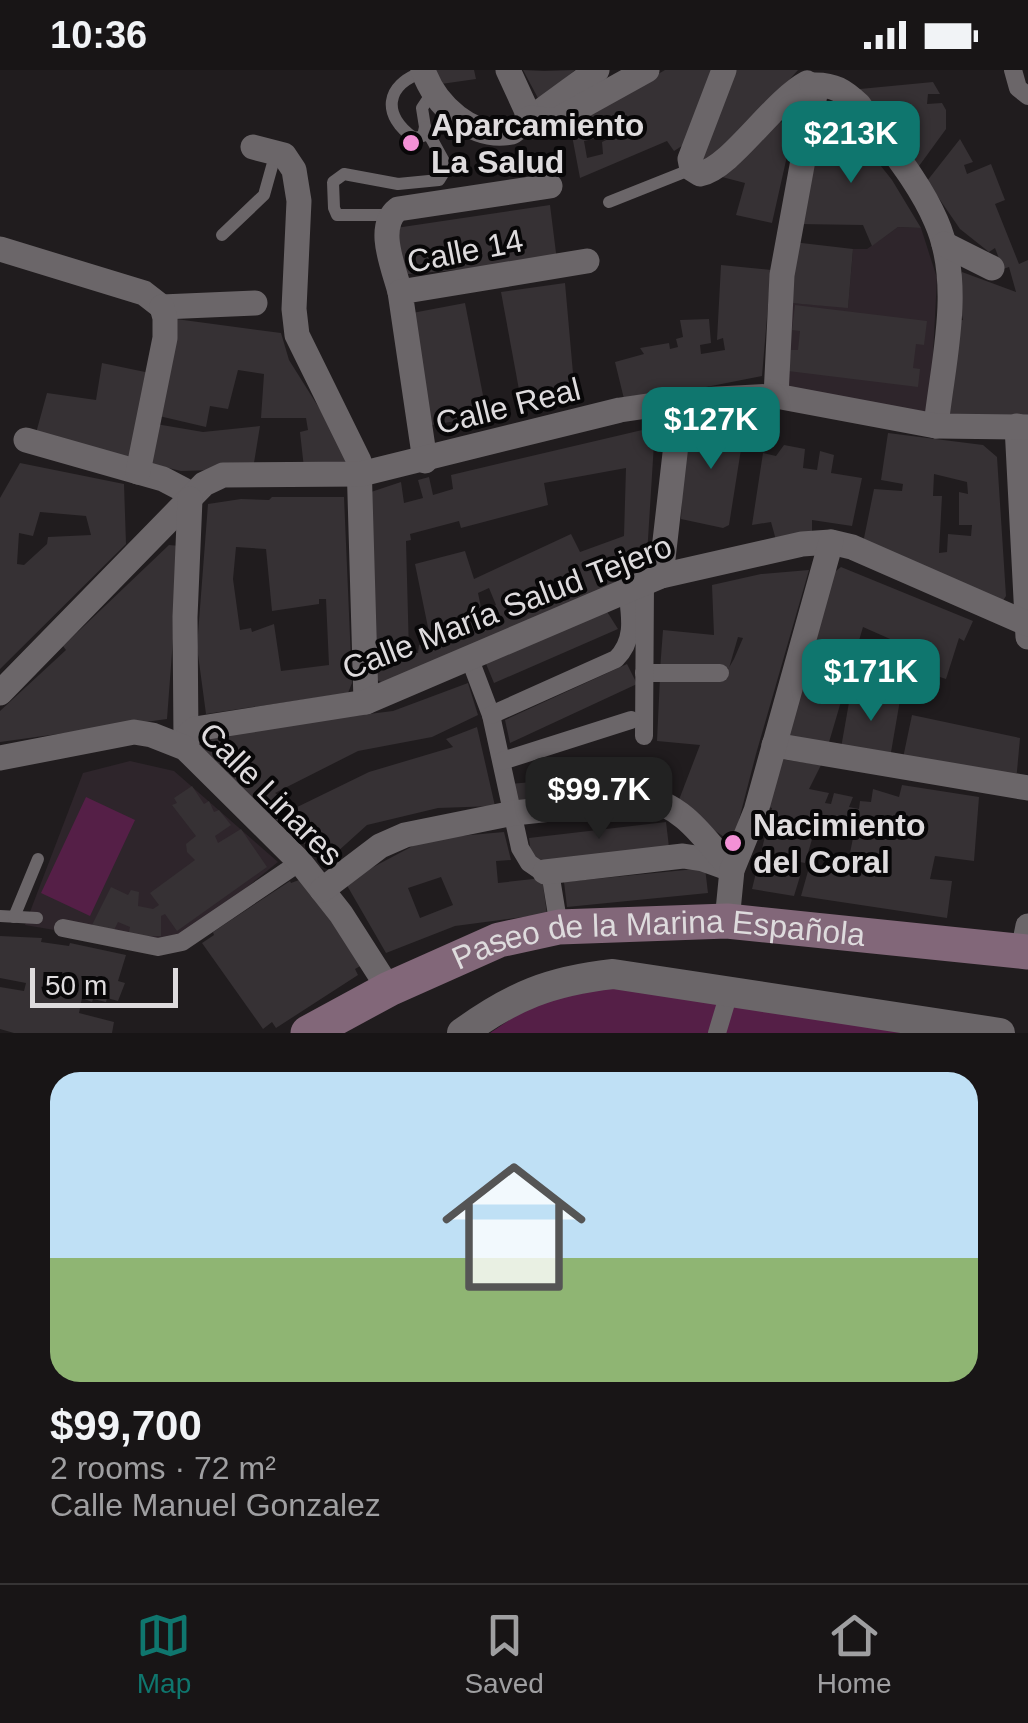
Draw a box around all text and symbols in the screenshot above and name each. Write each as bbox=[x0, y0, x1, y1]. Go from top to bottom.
text: 10:36 bbox=[50, 14, 147, 56]
pin: $213K bbox=[781, 101, 921, 186]
place label: Aparcamiento La Salud bbox=[431, 107, 644, 180]
text: $213K bbox=[804, 115, 898, 151]
marker: Aparcamiento La Salud bbox=[400, 132, 422, 154]
street label: Calle 14 bbox=[404, 222, 526, 280]
street label: Calle Real bbox=[432, 371, 584, 441]
pin: $127K bbox=[641, 387, 781, 472]
text: $127K bbox=[664, 401, 758, 437]
street label: Calle María Salud Tejero bbox=[337, 528, 677, 686]
pin: $171K bbox=[801, 639, 941, 724]
text: $171K bbox=[824, 653, 918, 689]
street label: Calle Linares bbox=[192, 715, 350, 873]
pin: $99.7K bbox=[518, 757, 680, 842]
text: $99.7K bbox=[547, 771, 651, 807]
place label: Nacimiento del Coral bbox=[753, 807, 925, 880]
marker: Nacimiento del Coral bbox=[722, 832, 744, 854]
street label: Paseo de la Marina Española bbox=[446, 903, 867, 977]
scale bar bbox=[30, 963, 178, 1008]
text: 50 m bbox=[45, 970, 107, 1001]
icon: home bbox=[424, 1137, 604, 1317]
text: $99,700 bbox=[50, 1402, 202, 1449]
text: 2 rooms · 72 m² bbox=[50, 1450, 276, 1486]
text: Calle Manuel Gonzalez bbox=[50, 1487, 381, 1523]
tab: Map bbox=[136, 1608, 191, 1700]
tab: Saved bbox=[464, 1608, 544, 1700]
tab: Home bbox=[817, 1608, 891, 1700]

